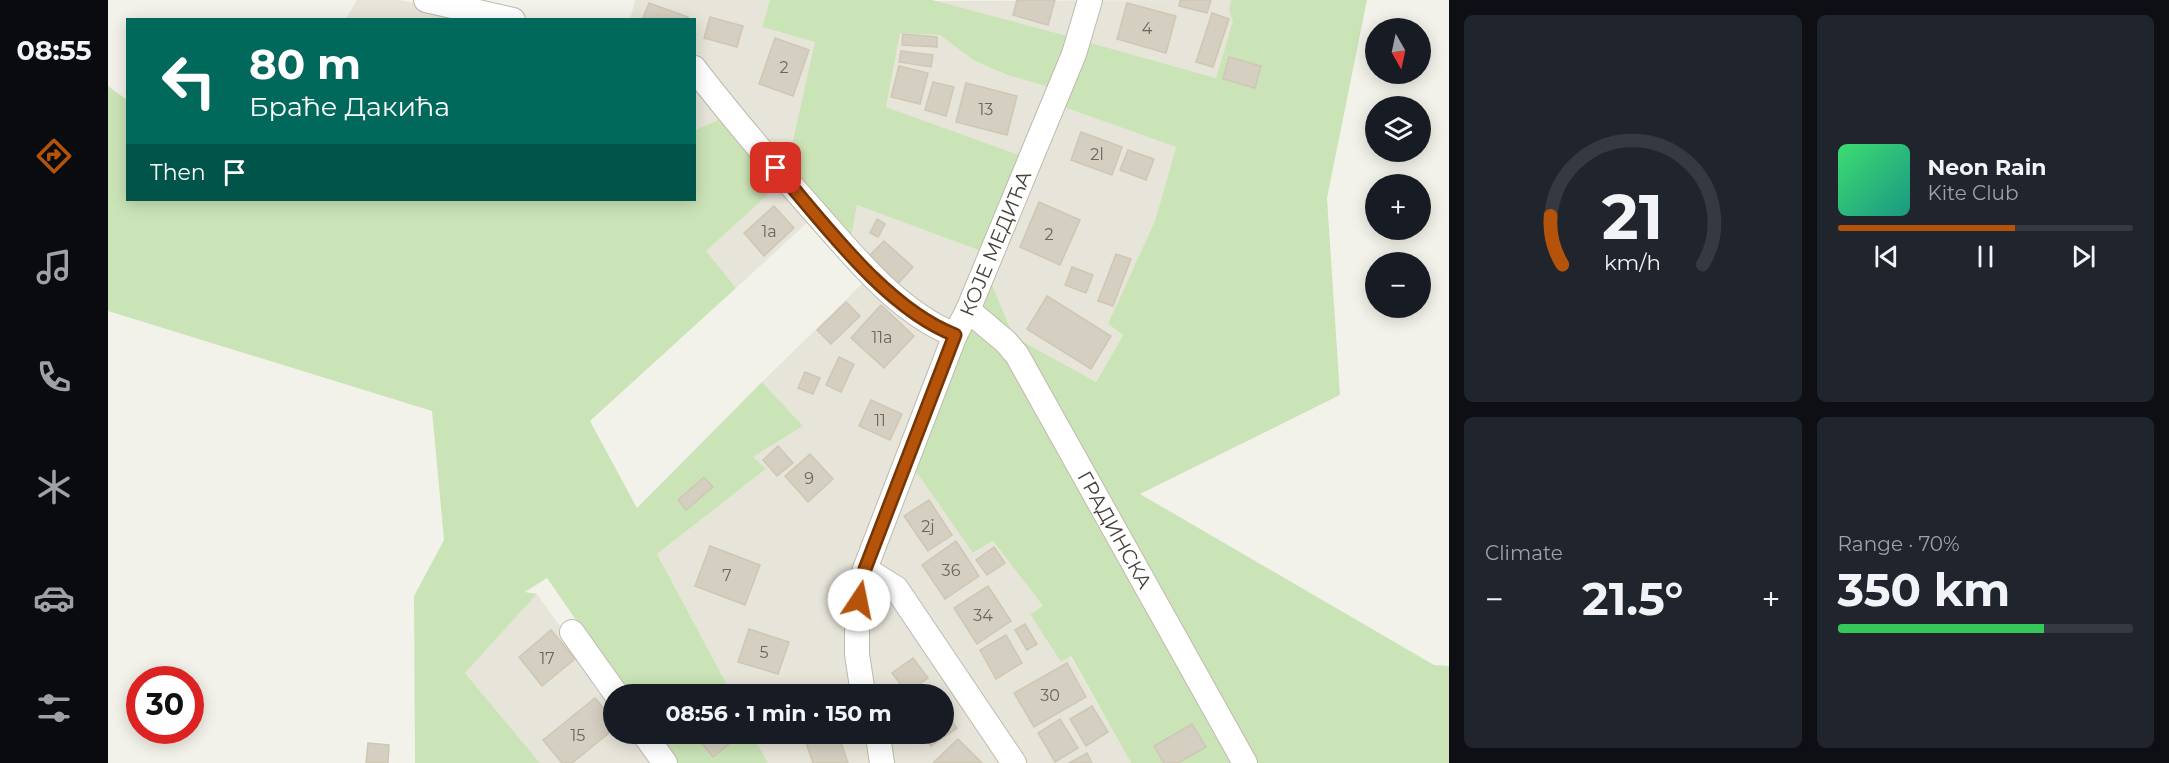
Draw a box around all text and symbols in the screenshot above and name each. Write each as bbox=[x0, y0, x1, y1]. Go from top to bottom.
north arrow bbox=[1365, 18, 1431, 84]
map controls bbox=[1365, 18, 1431, 318]
house number: 4 bbox=[1142, 19, 1153, 38]
text: 08:55 bbox=[16, 34, 92, 67]
text: 80 m bbox=[249, 38, 361, 90]
icon: left bbox=[150, 42, 228, 120]
house number: 2 bbox=[779, 58, 789, 77]
text: Браће Дакића bbox=[249, 90, 450, 123]
button: layers bbox=[1365, 96, 1431, 162]
house number: 13 bbox=[979, 100, 993, 119]
icon: directions bbox=[33, 135, 75, 177]
pin bbox=[750, 142, 801, 193]
house number: 2l bbox=[1090, 145, 1104, 164]
icon: arrive bbox=[759, 151, 792, 184]
text: Neon Rain bbox=[1928, 154, 2046, 181]
icon: arrive bbox=[218, 156, 251, 189]
text: Then bbox=[150, 159, 206, 186]
street label: КОЈЕ МЕДИЋА bbox=[955, 167, 1036, 320]
button: + bbox=[1365, 174, 1431, 240]
text: 21 bbox=[1602, 180, 1663, 256]
text: Kite Club bbox=[1928, 181, 2019, 205]
house number: 1a bbox=[761, 222, 777, 241]
house number: 2 bbox=[1044, 225, 1054, 244]
icon: previous bbox=[1870, 240, 1903, 273]
icon: pause bbox=[1969, 240, 2002, 273]
icon: next bbox=[2067, 240, 2100, 273]
icon: music bbox=[33, 246, 75, 288]
text: km/h bbox=[1604, 250, 1661, 276]
button: − bbox=[1365, 252, 1431, 318]
house number: 11a bbox=[872, 328, 893, 347]
icon: phone bbox=[33, 356, 75, 398]
house number: 11 bbox=[874, 411, 886, 430]
icon: climate bbox=[33, 466, 75, 508]
street label: ГРАДИНСКА bbox=[1072, 467, 1157, 593]
house number: 9 bbox=[804, 469, 814, 488]
house number: 2j bbox=[921, 517, 935, 536]
text: Range · 70% bbox=[1838, 532, 1960, 556]
text: Climate bbox=[1485, 541, 1563, 565]
house number: 36 bbox=[942, 561, 961, 580]
text: 350 km bbox=[1838, 562, 2010, 617]
house number: 7 bbox=[722, 566, 732, 585]
position arrow bbox=[827, 568, 891, 632]
text: 21.5° bbox=[1582, 571, 1683, 626]
icon: car bbox=[33, 577, 75, 619]
text: − bbox=[1485, 579, 1504, 619]
text: + bbox=[1762, 579, 1781, 619]
house number: 34 bbox=[973, 606, 993, 625]
house number: 5 bbox=[759, 643, 769, 662]
house number: 17 bbox=[539, 649, 555, 668]
speed limit sign: 30 bbox=[126, 666, 204, 744]
house number: 30 bbox=[1040, 686, 1060, 705]
icon: filters bbox=[33, 687, 75, 729]
text: 08:56 · 1 min · 150 m bbox=[665, 700, 892, 727]
house number: 15 bbox=[571, 726, 585, 745]

